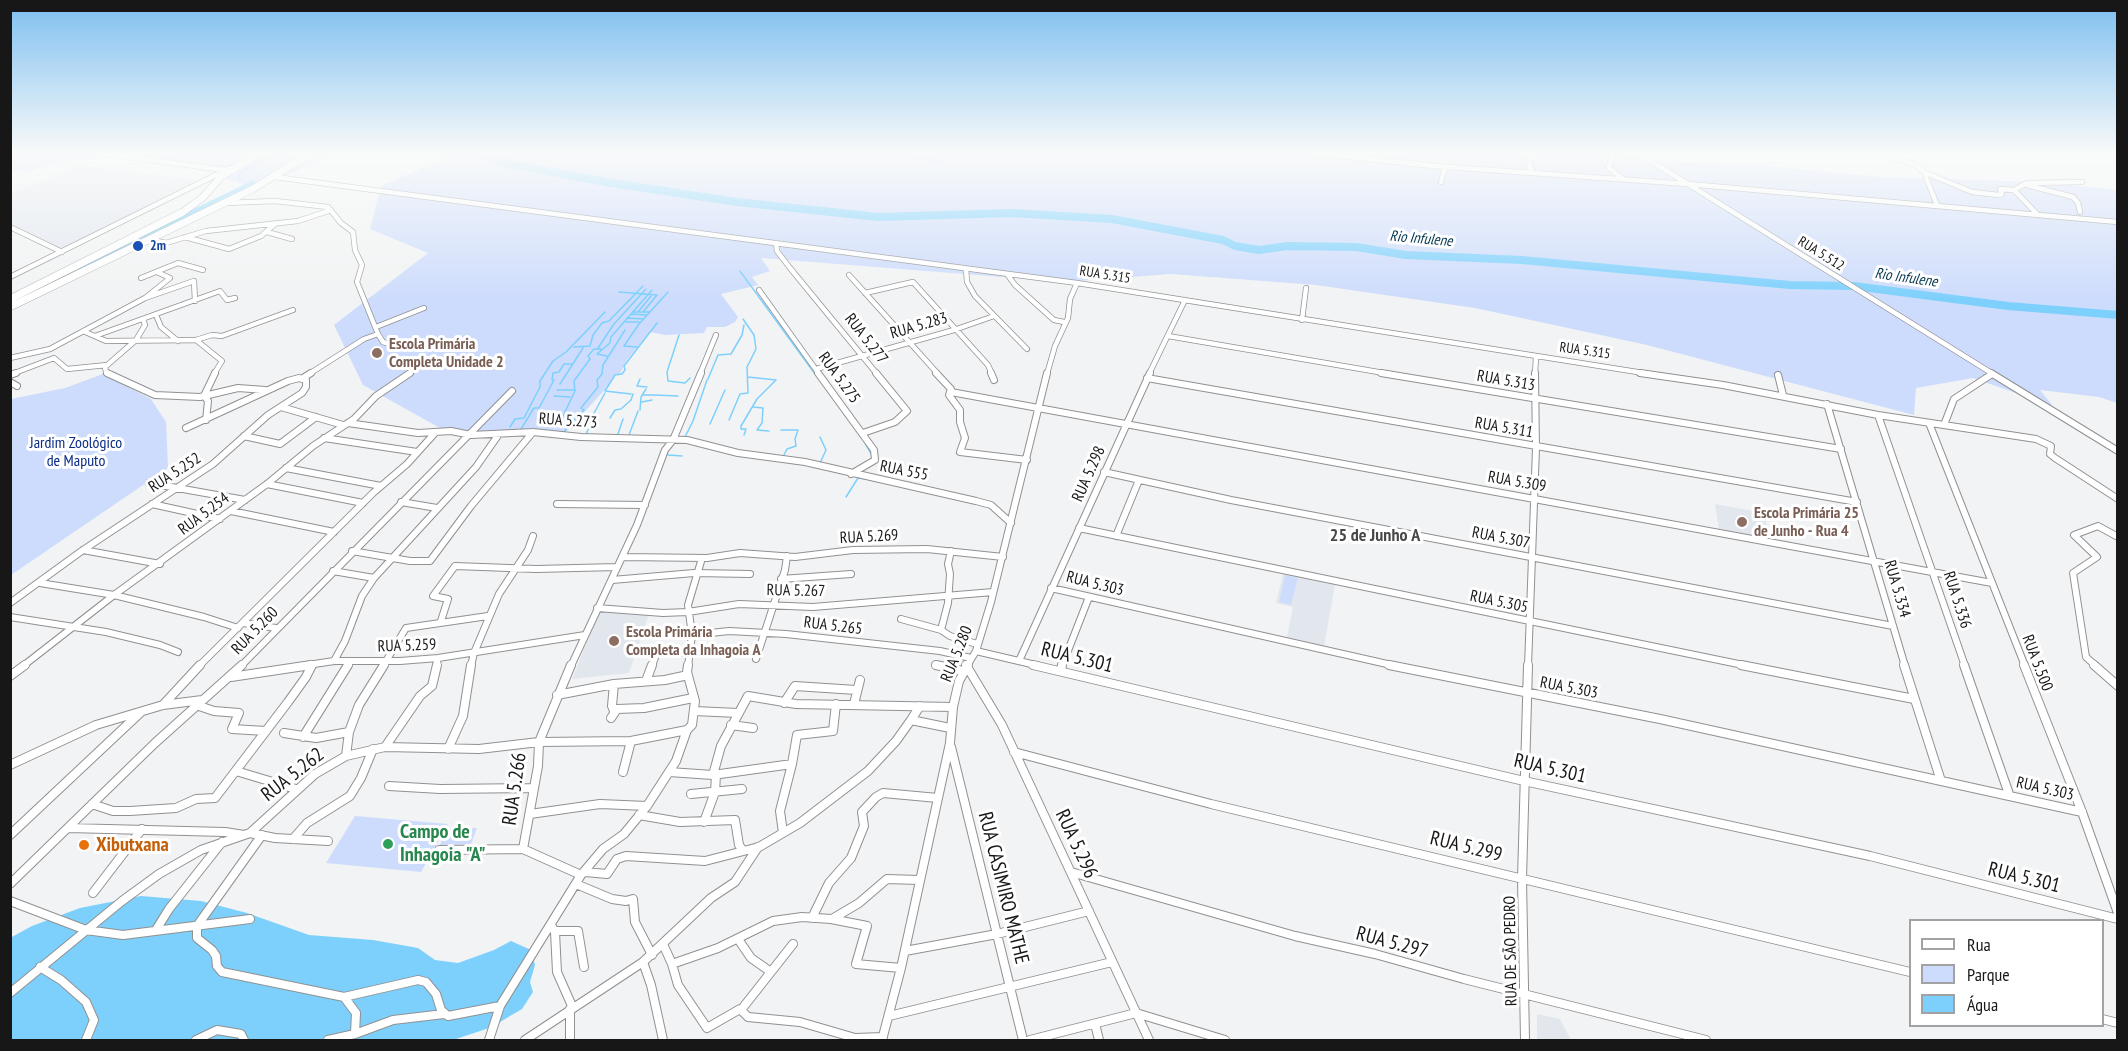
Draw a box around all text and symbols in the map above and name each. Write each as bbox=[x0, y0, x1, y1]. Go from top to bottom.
water label: Rio Infulene bbox=[1389, 227, 1453, 251]
street label: RUA 5.512 bbox=[1795, 233, 1847, 275]
place label: 2m bbox=[150, 238, 166, 254]
marker: 2m bbox=[131, 239, 145, 253]
street label: RUA 5.315 bbox=[1078, 263, 1132, 287]
water label: Rio Infulene bbox=[1874, 265, 1938, 291]
street label: RUA 5.283 bbox=[888, 309, 950, 343]
street label: RUA 5.277 bbox=[840, 310, 892, 368]
place label: Escola Primária Completa Unidade 2 bbox=[389, 334, 504, 372]
street label: RUA 5.315 bbox=[1558, 339, 1612, 363]
marker: Escola Primária Completa Unidade 2 bbox=[370, 346, 384, 360]
street label: RUA 5.275 bbox=[814, 349, 864, 407]
street label: RUA 5.313 bbox=[1475, 366, 1537, 396]
street label: RUA 5.273 bbox=[538, 409, 598, 433]
street label: RUA 5.311 bbox=[1473, 413, 1535, 443]
park label: Jardim Zoológico de Maputo bbox=[30, 433, 122, 471]
street label: RUA 5.298 bbox=[1068, 443, 1110, 505]
street label: RUA 5.252 bbox=[145, 449, 205, 497]
street label: RUA 555 bbox=[878, 457, 930, 485]
street label: RUA 5.309 bbox=[1486, 467, 1548, 497]
street label: RUA 5.254 bbox=[175, 489, 233, 539]
place label: Escola Primária 25 de Junho - Rua 4 bbox=[1754, 503, 1859, 541]
marker: Escola Primária 25 de Junho - Rua 4 bbox=[1735, 515, 1749, 529]
street label: RUA 5.307 bbox=[1470, 523, 1532, 553]
district label: 25 de Junho A bbox=[1330, 525, 1420, 547]
street label: RUA 5.269 bbox=[839, 526, 899, 548]
street label: RUA 5.334 bbox=[1880, 558, 1914, 620]
street label: RUA 5.303 bbox=[1064, 568, 1126, 600]
street label: RUA 5.336 bbox=[1939, 569, 1975, 631]
street label: RUA 5.267 bbox=[767, 581, 825, 601]
street label: RUA 5.305 bbox=[1468, 587, 1530, 617]
street label: RUA 5.260 bbox=[228, 603, 282, 659]
street label: RUA 5.265 bbox=[803, 613, 863, 639]
place label: Escola Primária Completa da Inhagoia A bbox=[626, 622, 761, 660]
street label: RUA 5.280 bbox=[937, 623, 977, 685]
street label: RUA 5.500 bbox=[2018, 632, 2056, 694]
marker: Escola Primária Completa da Inhagoia A bbox=[607, 634, 621, 648]
street label: RUA 5.259 bbox=[377, 635, 437, 657]
street label: RUA 5.301 bbox=[1039, 637, 1115, 679]
street label: RUA 5.303 bbox=[1538, 673, 1600, 703]
street label: RUA 5.262 bbox=[257, 743, 329, 807]
street label: RUA 5.301 bbox=[1512, 749, 1588, 789]
street label: RUA 5.266 bbox=[498, 751, 532, 827]
street label: RUA 5.303 bbox=[2014, 773, 2076, 805]
street label: RUA 5.296 bbox=[1050, 806, 1102, 882]
street label: RUA CASIMIRO MATHE bbox=[972, 809, 1034, 967]
place label: Campo de Inhagoia "A" bbox=[400, 820, 486, 867]
street label: RUA 5.299 bbox=[1428, 826, 1504, 868]
place label: Xibutxana bbox=[96, 833, 169, 857]
marker: Campo de Inhagoia "A" bbox=[381, 837, 395, 851]
marker: Xibutxana bbox=[77, 838, 91, 852]
street label: RUA 5.301 bbox=[1986, 857, 2062, 899]
street label: RUA DE SÃO PEDRO bbox=[1500, 896, 1522, 1006]
legend bbox=[1909, 919, 2104, 1027]
street label: RUA 5.297 bbox=[1354, 922, 1430, 964]
text: Rua bbox=[1967, 933, 1991, 956]
text: Parque bbox=[1967, 963, 2010, 986]
text: Água bbox=[1967, 993, 1998, 1016]

